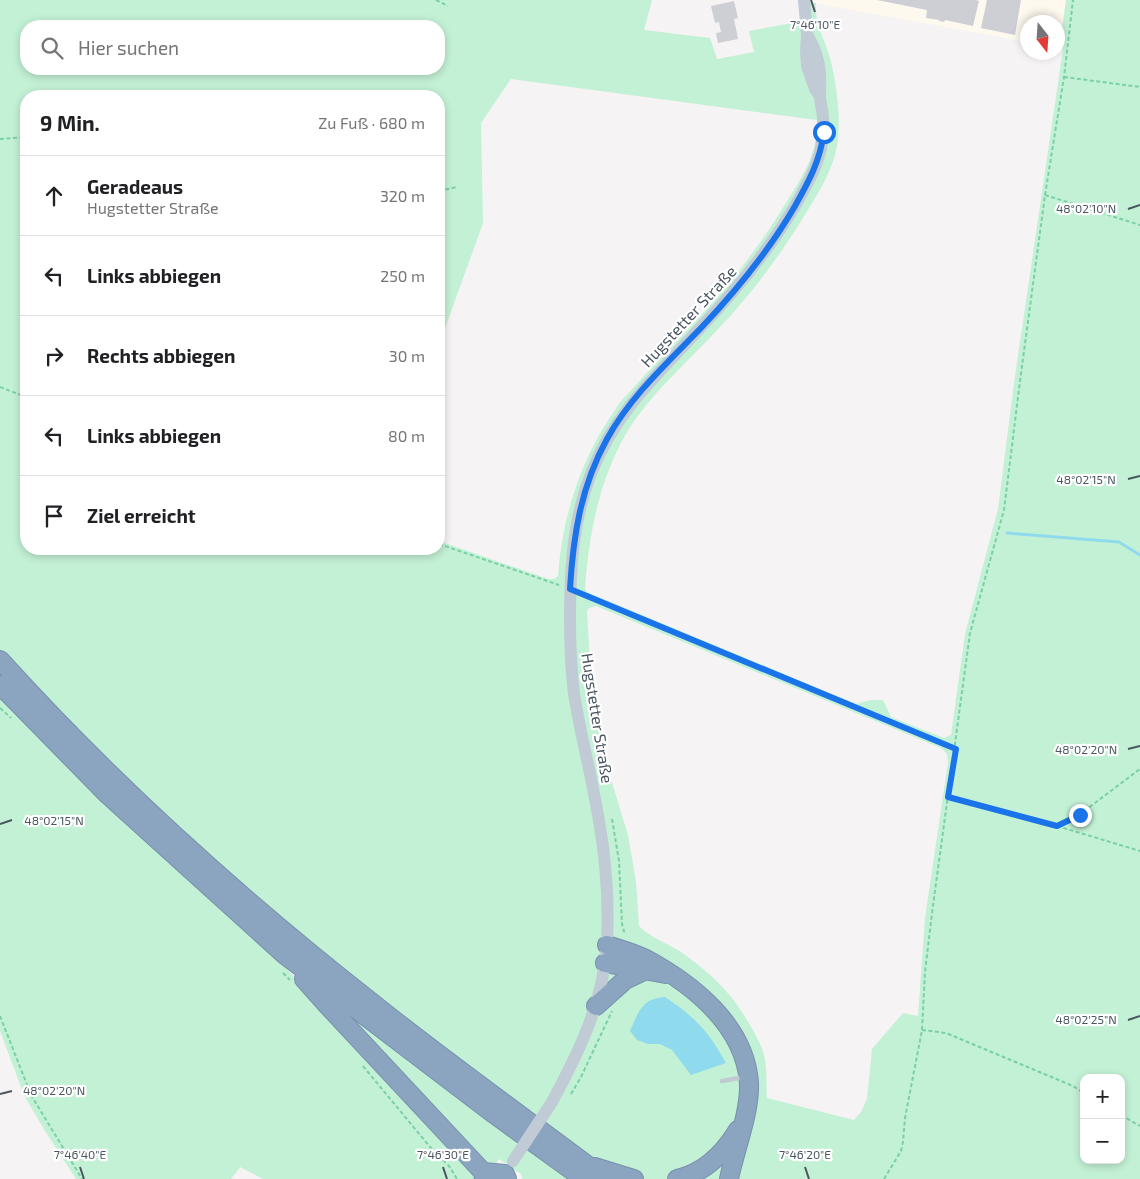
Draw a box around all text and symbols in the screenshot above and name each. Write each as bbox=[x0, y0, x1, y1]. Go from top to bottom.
north arrow bbox=[1020, 15, 1065, 60]
text: 7°46'10"E bbox=[790, 17, 840, 31]
search box bbox=[20, 20, 445, 75]
icon: search bbox=[38, 34, 66, 62]
text: Hier suchen bbox=[78, 36, 179, 59]
text: 9 Min. bbox=[40, 110, 100, 135]
text: Zu Fuß · 680 m bbox=[318, 113, 425, 132]
route start bbox=[813, 121, 836, 144]
text: Geradeaus bbox=[87, 175, 183, 198]
icon: ahead bbox=[40, 182, 68, 210]
text: 320 m bbox=[380, 186, 425, 205]
text: Hugstetter Straße bbox=[87, 198, 219, 217]
text: 48°02'10"N bbox=[1056, 201, 1116, 215]
street label: Hugstetter Straße bbox=[636, 261, 740, 371]
icon: left bbox=[40, 262, 68, 290]
text: Links abbiegen bbox=[87, 264, 221, 287]
text: 250 m bbox=[380, 266, 425, 285]
icon: right bbox=[40, 342, 68, 370]
text: Rechts abbiegen bbox=[87, 344, 235, 367]
text: 30 m bbox=[389, 346, 425, 365]
icon: left bbox=[40, 422, 68, 450]
text: Links abbiegen bbox=[87, 424, 221, 447]
text: 80 m bbox=[388, 426, 425, 445]
text: 48°02'15"N bbox=[1056, 472, 1116, 486]
icon: arrive bbox=[40, 502, 68, 530]
text: Ziel erreicht bbox=[87, 504, 196, 527]
street label: Hugstetter Straße bbox=[578, 652, 618, 784]
text: 48°02'20"N bbox=[1055, 742, 1117, 756]
route end bbox=[1069, 804, 1092, 827]
text: 48°02'15"N bbox=[24, 813, 84, 827]
text: 48°02'25"N bbox=[1055, 1012, 1117, 1026]
map controls bbox=[1080, 1074, 1125, 1164]
button: + bbox=[1080, 1074, 1125, 1119]
text: 48°02'20"N bbox=[23, 1083, 85, 1097]
button: − bbox=[1080, 1119, 1125, 1164]
text: 7°46'40"E bbox=[54, 1147, 107, 1161]
text: 7°46'30"E bbox=[417, 1147, 469, 1161]
text: 7°46'20"E bbox=[779, 1147, 831, 1161]

